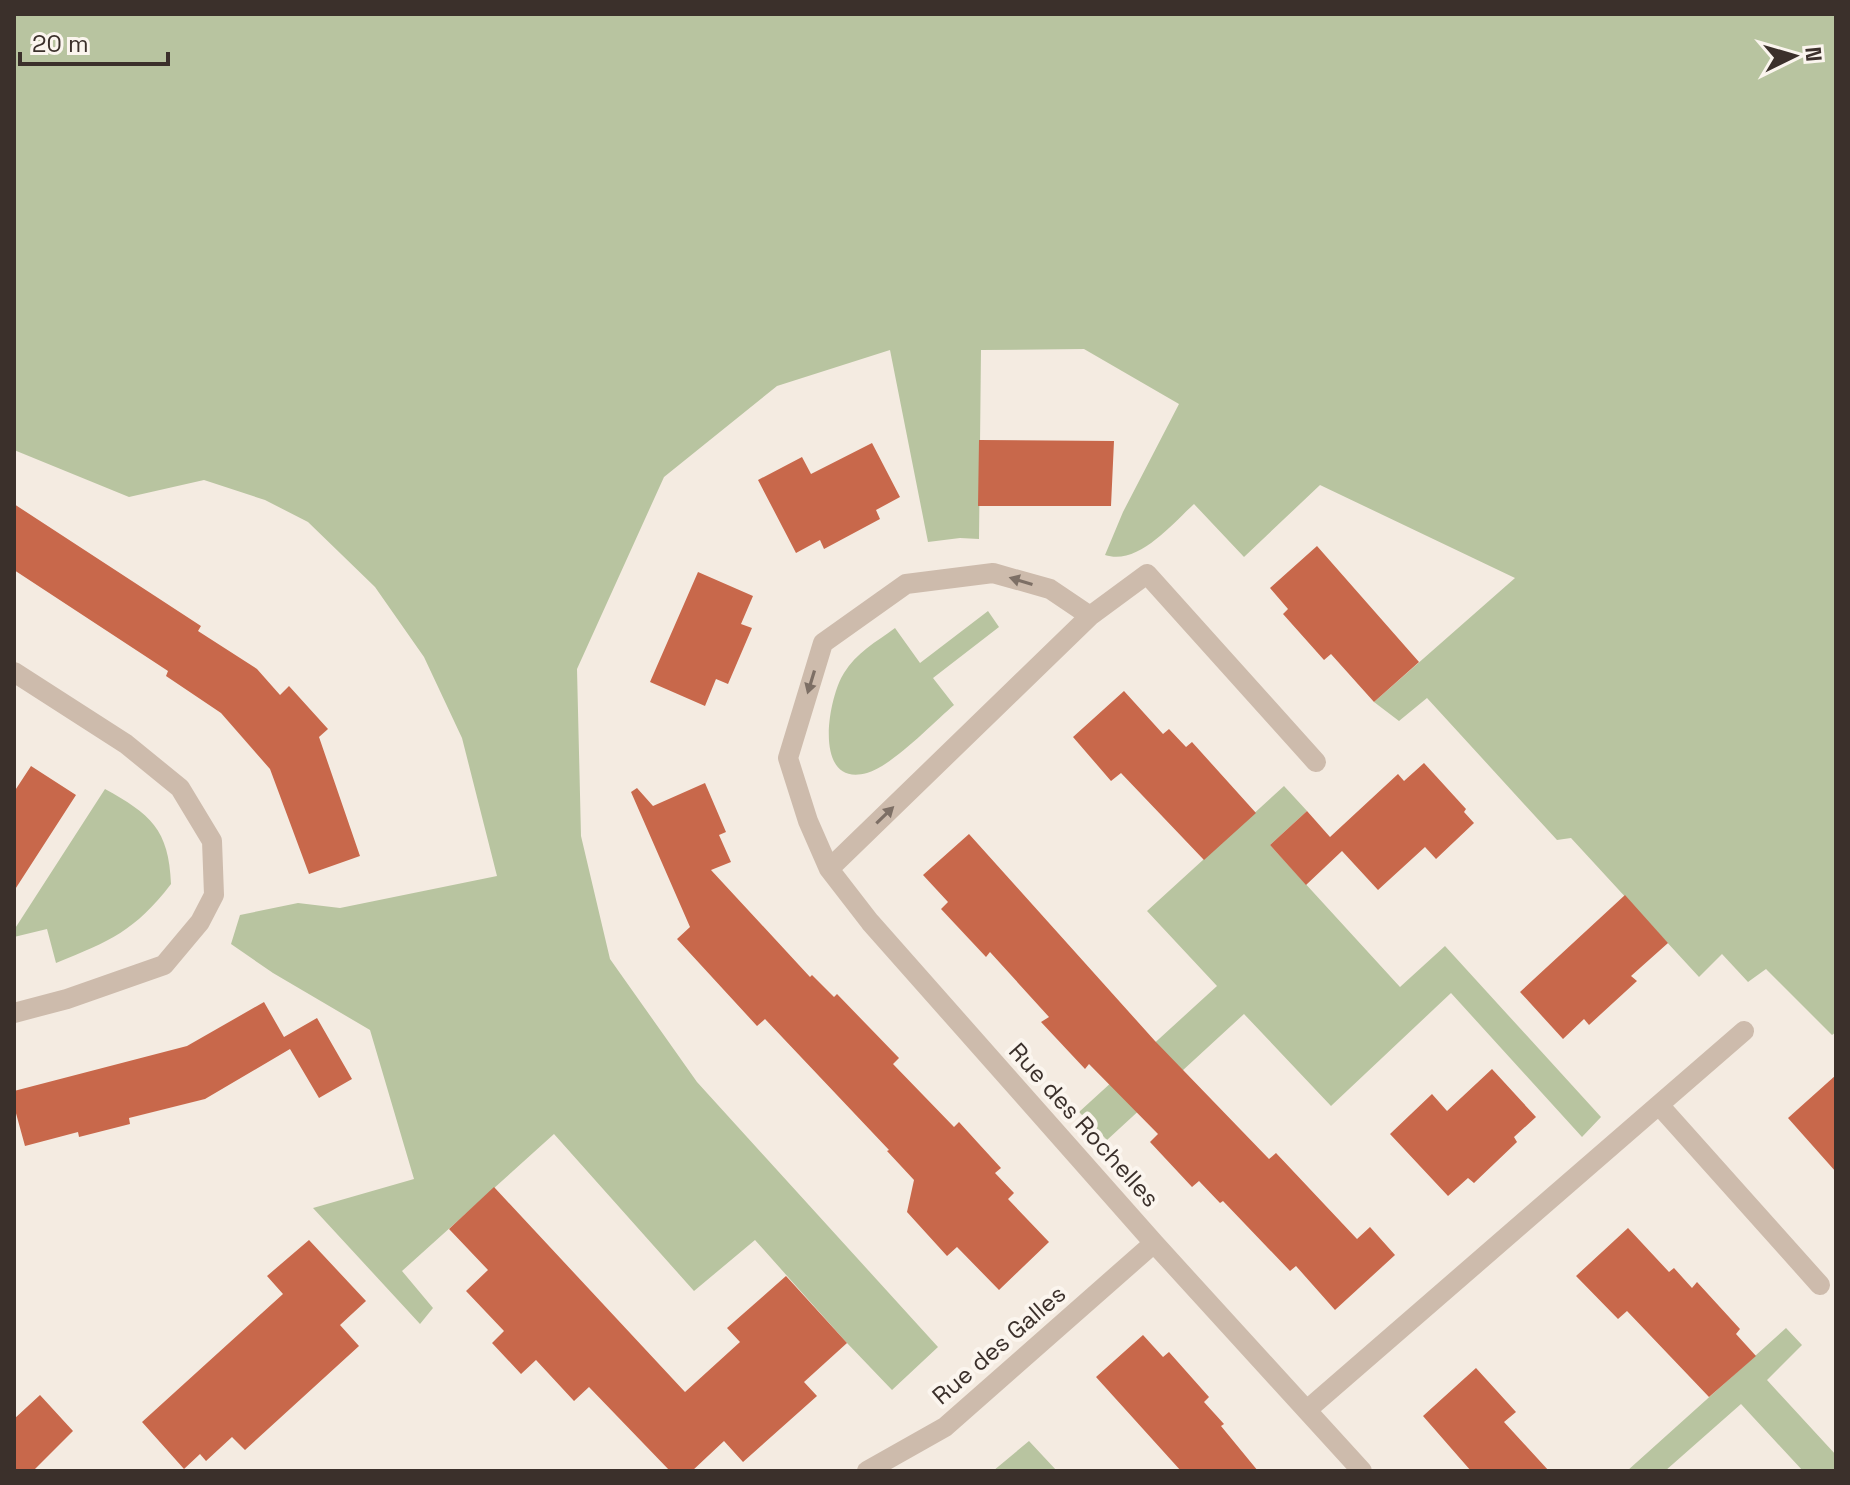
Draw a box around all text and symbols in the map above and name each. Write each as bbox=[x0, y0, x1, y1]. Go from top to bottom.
scale bar bbox=[20, 16, 168, 66]
north arrow bbox=[1754, 16, 1834, 96]
text: 20 m bbox=[32, 28, 89, 59]
text: N bbox=[1799, 46, 1829, 63]
one-way arrow bbox=[1009, 574, 1033, 587]
one-way arrow bbox=[804, 670, 817, 694]
one-way arrow bbox=[875, 806, 894, 824]
street label: Rue des Rochelles bbox=[1002, 1036, 1166, 1213]
street label: Rue des Galles bbox=[926, 1278, 1072, 1411]

